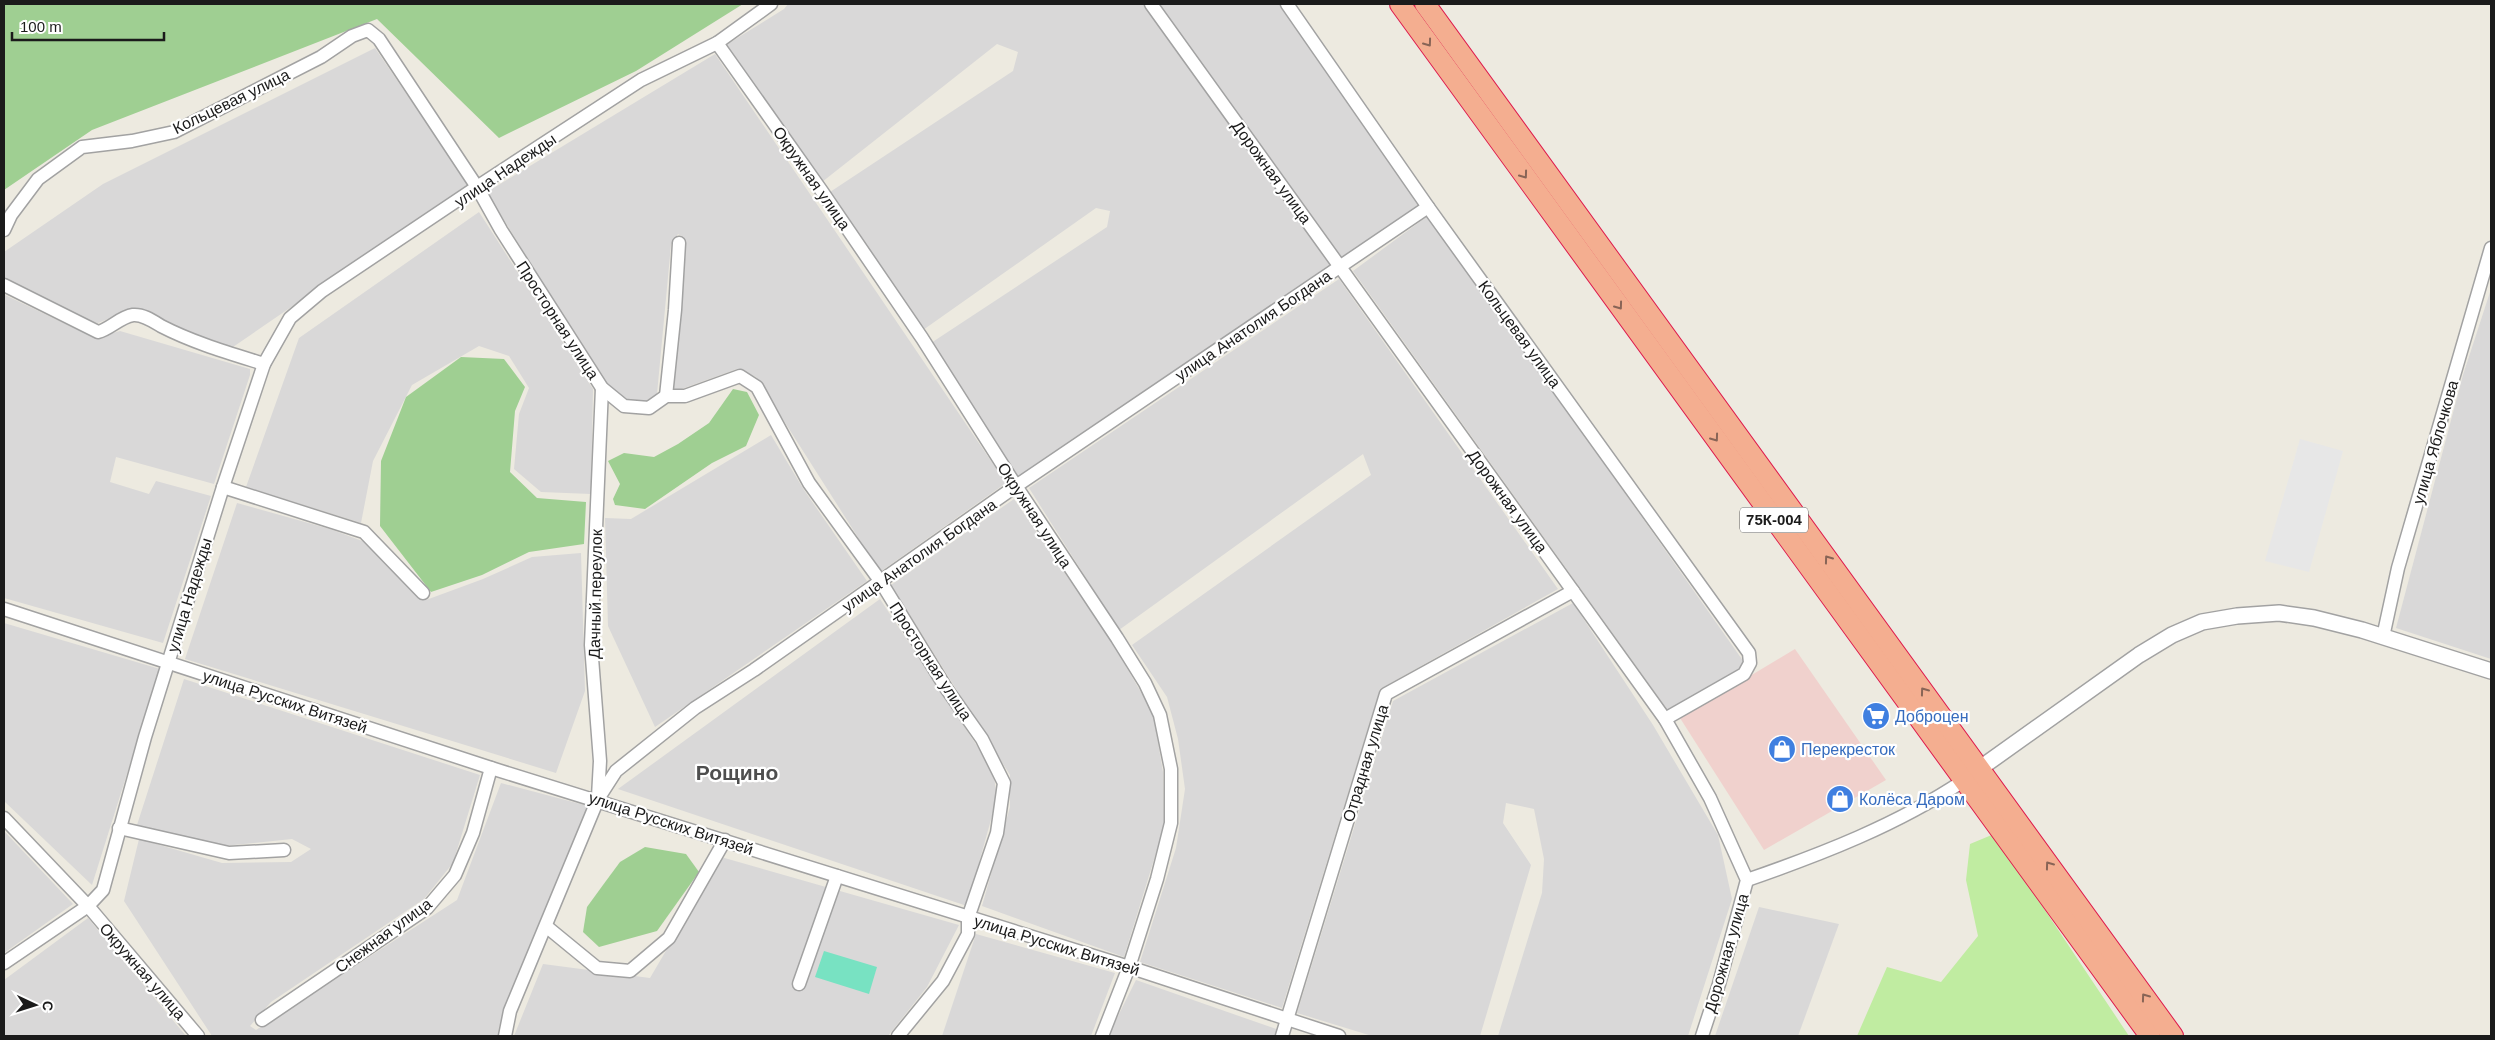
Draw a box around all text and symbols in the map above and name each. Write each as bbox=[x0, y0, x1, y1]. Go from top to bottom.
scale bar bbox=[12, 10, 165, 42]
text: 100 m bbox=[20, 18, 62, 35]
one-way arrow bbox=[1423, 37, 1431, 46]
street label: Кольцевая улица bbox=[170, 66, 292, 137]
street label: Дорожная улица bbox=[1229, 118, 1315, 227]
street label: Окружная улица bbox=[770, 123, 854, 233]
street label: улица Надежды bbox=[451, 130, 559, 211]
one-way arrow bbox=[1518, 169, 1527, 179]
street label: Просторная улица bbox=[513, 258, 602, 382]
street label: улица Анатолия Богдана bbox=[1172, 267, 1334, 384]
street label: Кольцевая улица bbox=[1475, 278, 1564, 391]
one-way arrow bbox=[1613, 300, 1622, 310]
street label: улица Яблочкова bbox=[2410, 378, 2461, 506]
one-way arrow bbox=[1709, 432, 1718, 442]
street label: Дорожная улица bbox=[1465, 447, 1551, 556]
street label: Окружная улица bbox=[994, 460, 1075, 571]
street label: улица Анатолия Богдана bbox=[839, 496, 1000, 615]
road number: 75К-004 bbox=[1740, 508, 1808, 532]
street label: Дачный переулок bbox=[586, 528, 605, 659]
street label: улица Надежды bbox=[164, 536, 215, 654]
one-way arrow bbox=[1825, 555, 1834, 565]
street label: Просторная улица bbox=[886, 599, 975, 723]
street label: улица Русских Витязей bbox=[200, 667, 369, 736]
one-way arrow bbox=[1921, 687, 1930, 696]
supermarket icon: Доброцен bbox=[1861, 701, 1891, 731]
street label: Отрадная улица bbox=[1340, 702, 1391, 824]
place label: Доброцен bbox=[1895, 708, 1969, 725]
shop icon: Перекресток bbox=[1767, 734, 1797, 764]
place label: Перекресток bbox=[1801, 741, 1896, 758]
district label: Рощино bbox=[696, 761, 778, 784]
shop icon: Колёса Даром bbox=[1825, 784, 1855, 814]
street label: улица Русских Витязей bbox=[586, 789, 755, 858]
place label: Колёса Даром bbox=[1859, 791, 1965, 808]
one-way arrow bbox=[2046, 861, 2055, 871]
street label: Дорожная улица bbox=[1701, 892, 1752, 1015]
street label: Снежная улица bbox=[332, 895, 435, 976]
street label: улица Русских Витязей bbox=[972, 912, 1142, 979]
street label: Окружная улица bbox=[96, 920, 189, 1023]
north arrow bbox=[10, 980, 60, 1030]
one-way arrow bbox=[2142, 994, 2150, 1003]
text: С bbox=[40, 1000, 56, 1012]

